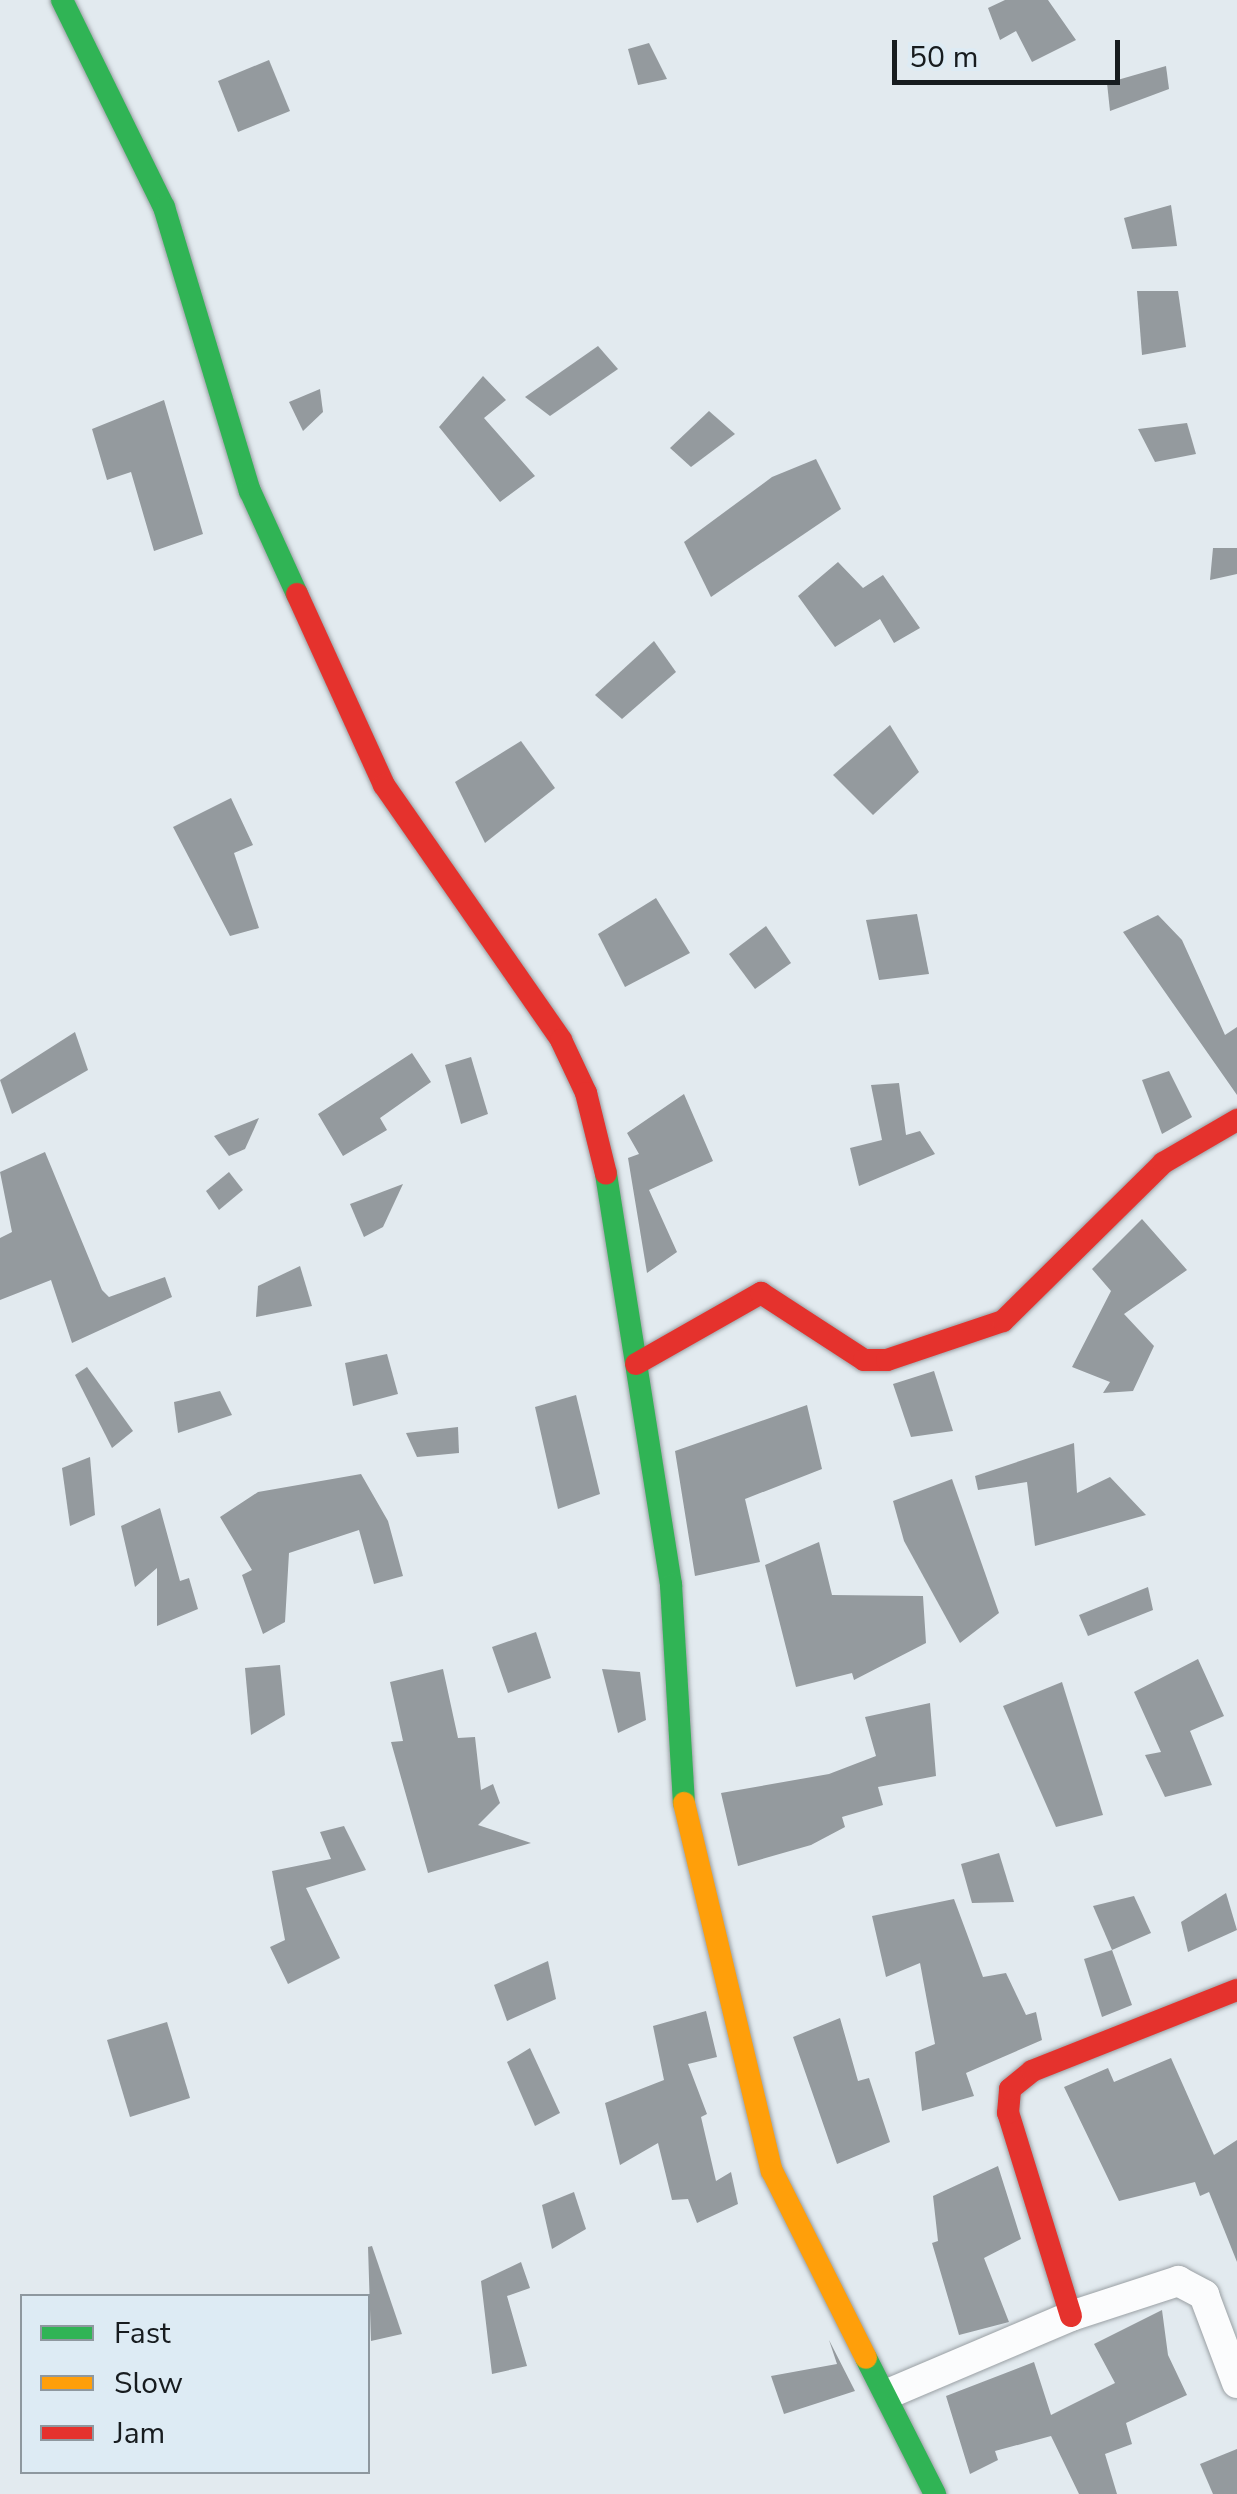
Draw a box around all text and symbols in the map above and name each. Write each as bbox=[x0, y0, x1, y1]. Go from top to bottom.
scale bar bbox=[897, 20, 1124, 82]
text: 50 m bbox=[909, 37, 978, 78]
legend bbox=[20, 2294, 370, 2474]
text: Fast bbox=[114, 2313, 171, 2354]
text: Slow bbox=[114, 2363, 183, 2404]
text: Jam bbox=[114, 2413, 165, 2454]

